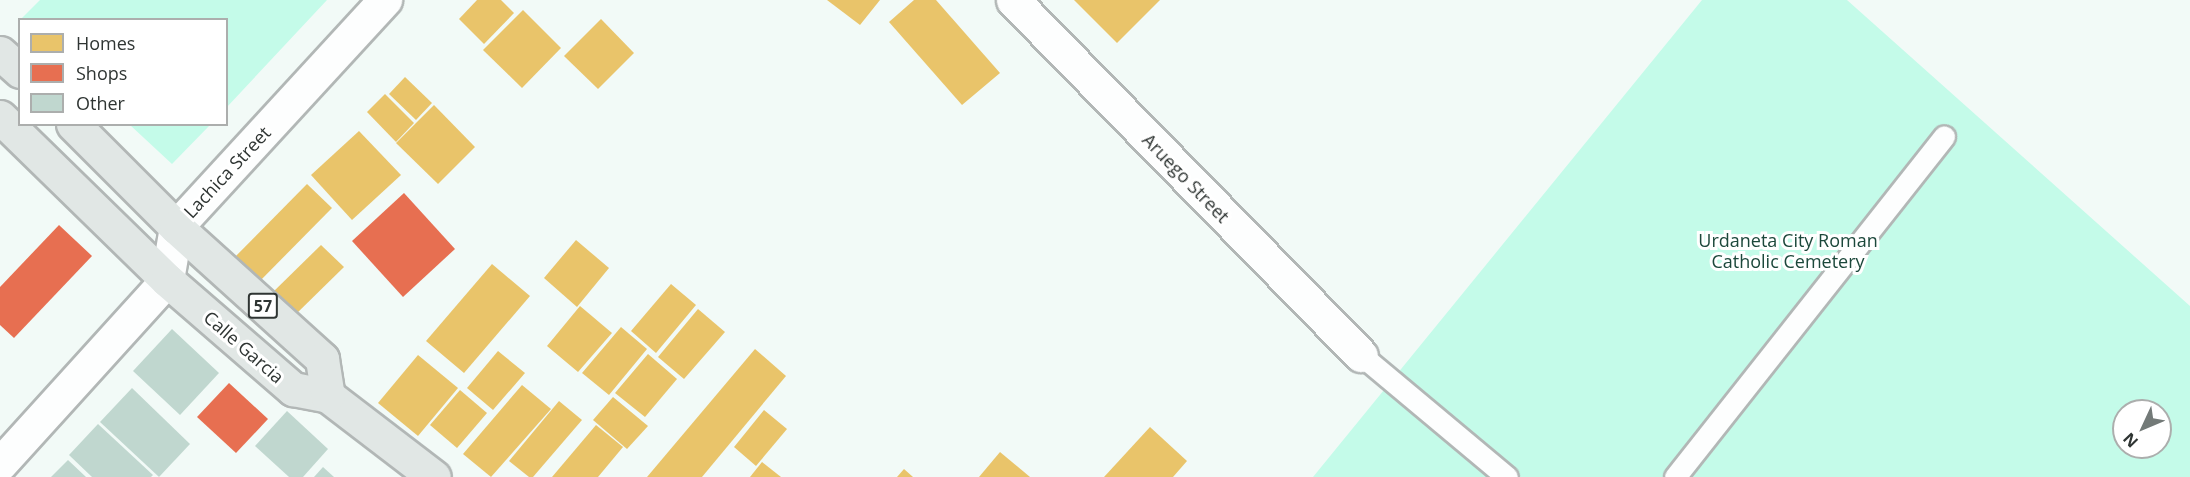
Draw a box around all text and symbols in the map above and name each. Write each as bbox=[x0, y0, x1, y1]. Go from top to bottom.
legend bbox=[18, 18, 228, 126]
text: Homes bbox=[76, 31, 135, 55]
text: Shops bbox=[76, 61, 127, 85]
text: Other bbox=[76, 91, 125, 115]
street label: Lachica Street bbox=[179, 122, 275, 222]
street label: Aruego Street bbox=[1138, 129, 1234, 227]
park label: Urdaneta City Roman Catholic Cemetery bbox=[1698, 230, 1878, 272]
road number: 57 bbox=[246, 293, 280, 319]
street label: Calle Garcia bbox=[200, 306, 288, 388]
north arrow bbox=[2112, 399, 2172, 459]
text: N bbox=[2118, 428, 2143, 452]

